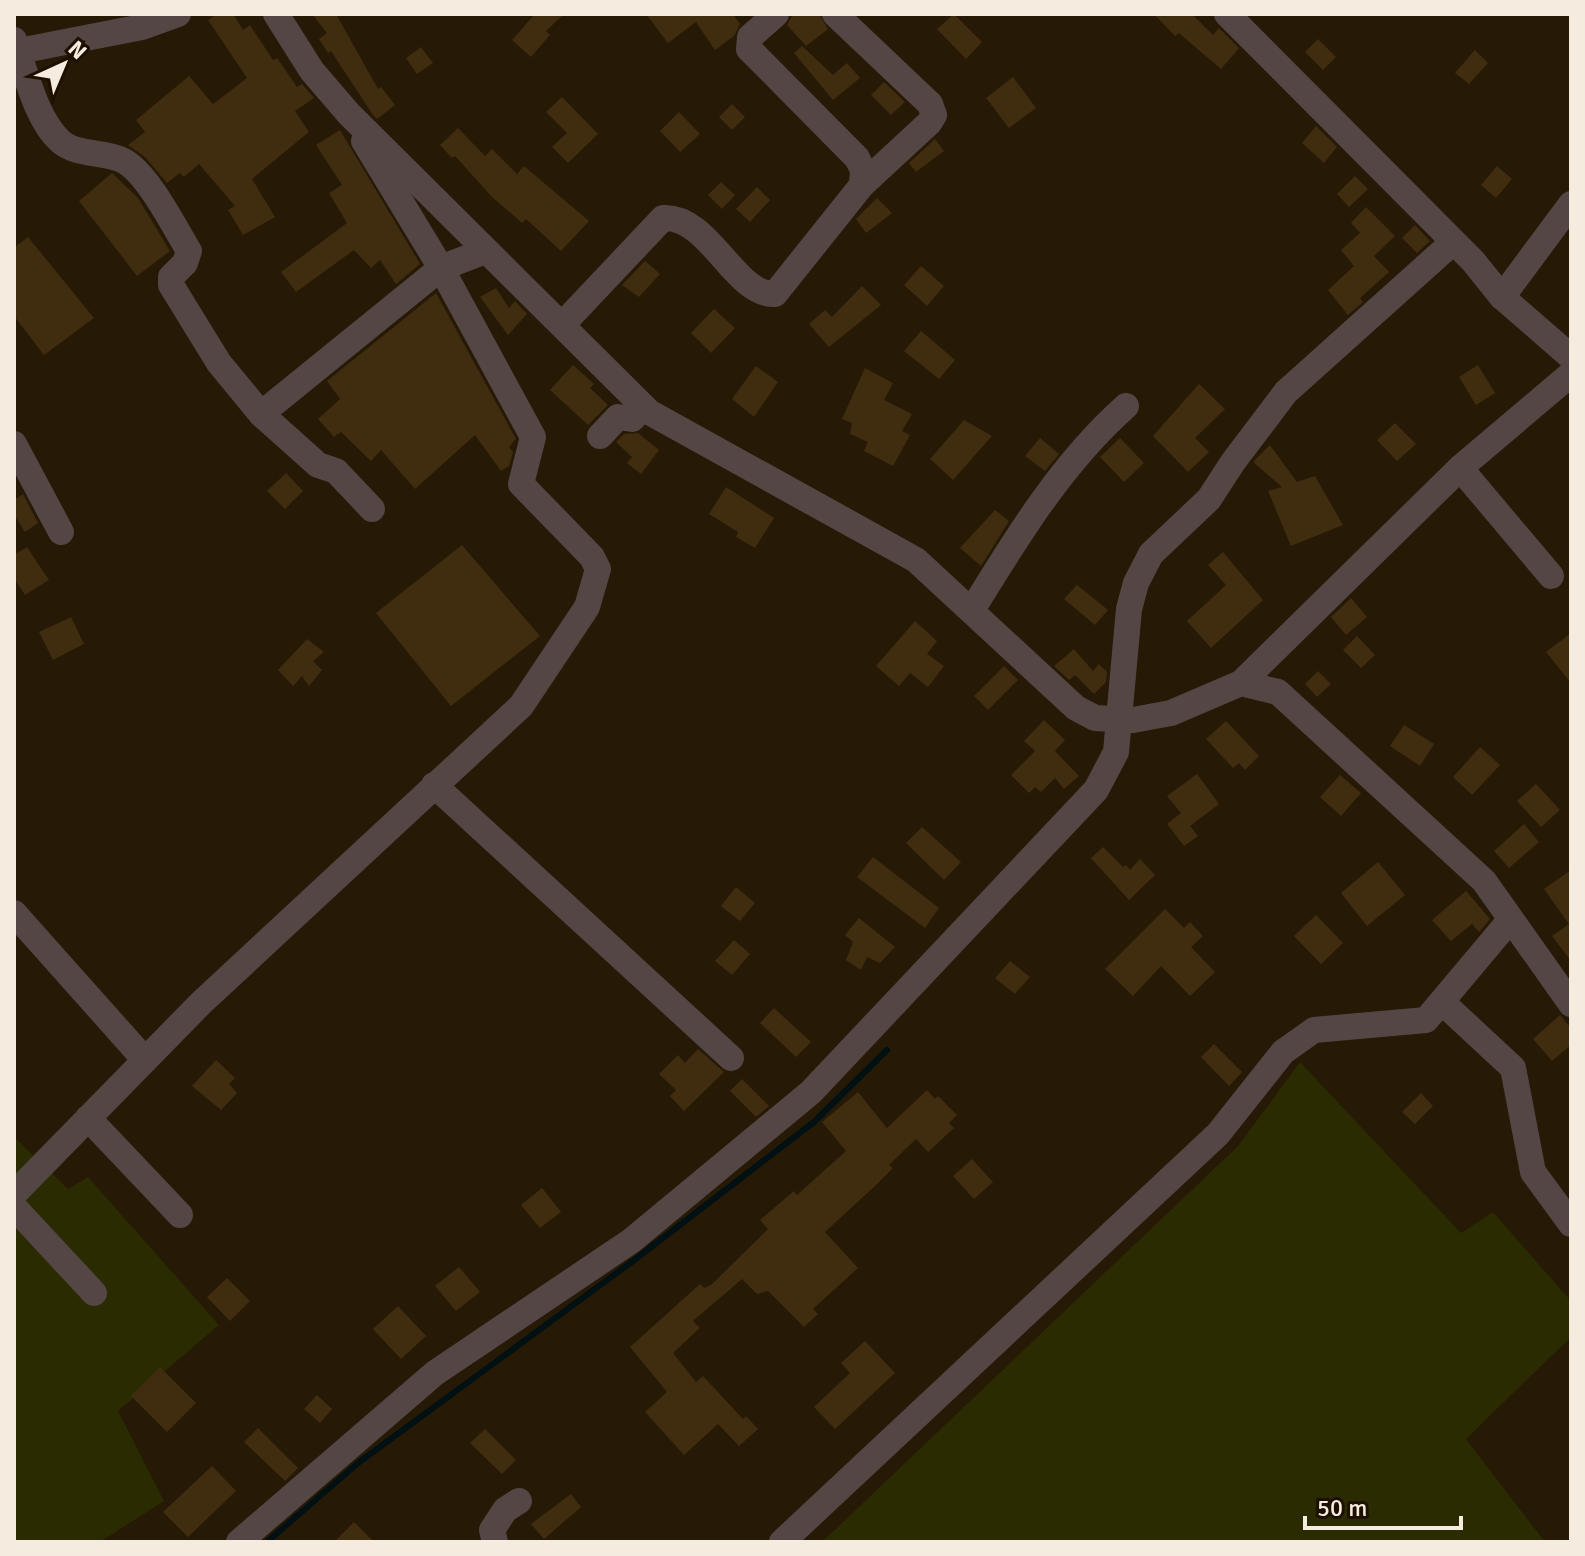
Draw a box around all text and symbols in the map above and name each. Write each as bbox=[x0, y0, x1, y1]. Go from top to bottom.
north arrow bbox=[24, 24, 104, 104]
text: N bbox=[63, 35, 92, 65]
scale bar bbox=[1305, 1480, 1461, 1530]
text: 50 m bbox=[1317, 1493, 1367, 1523]

